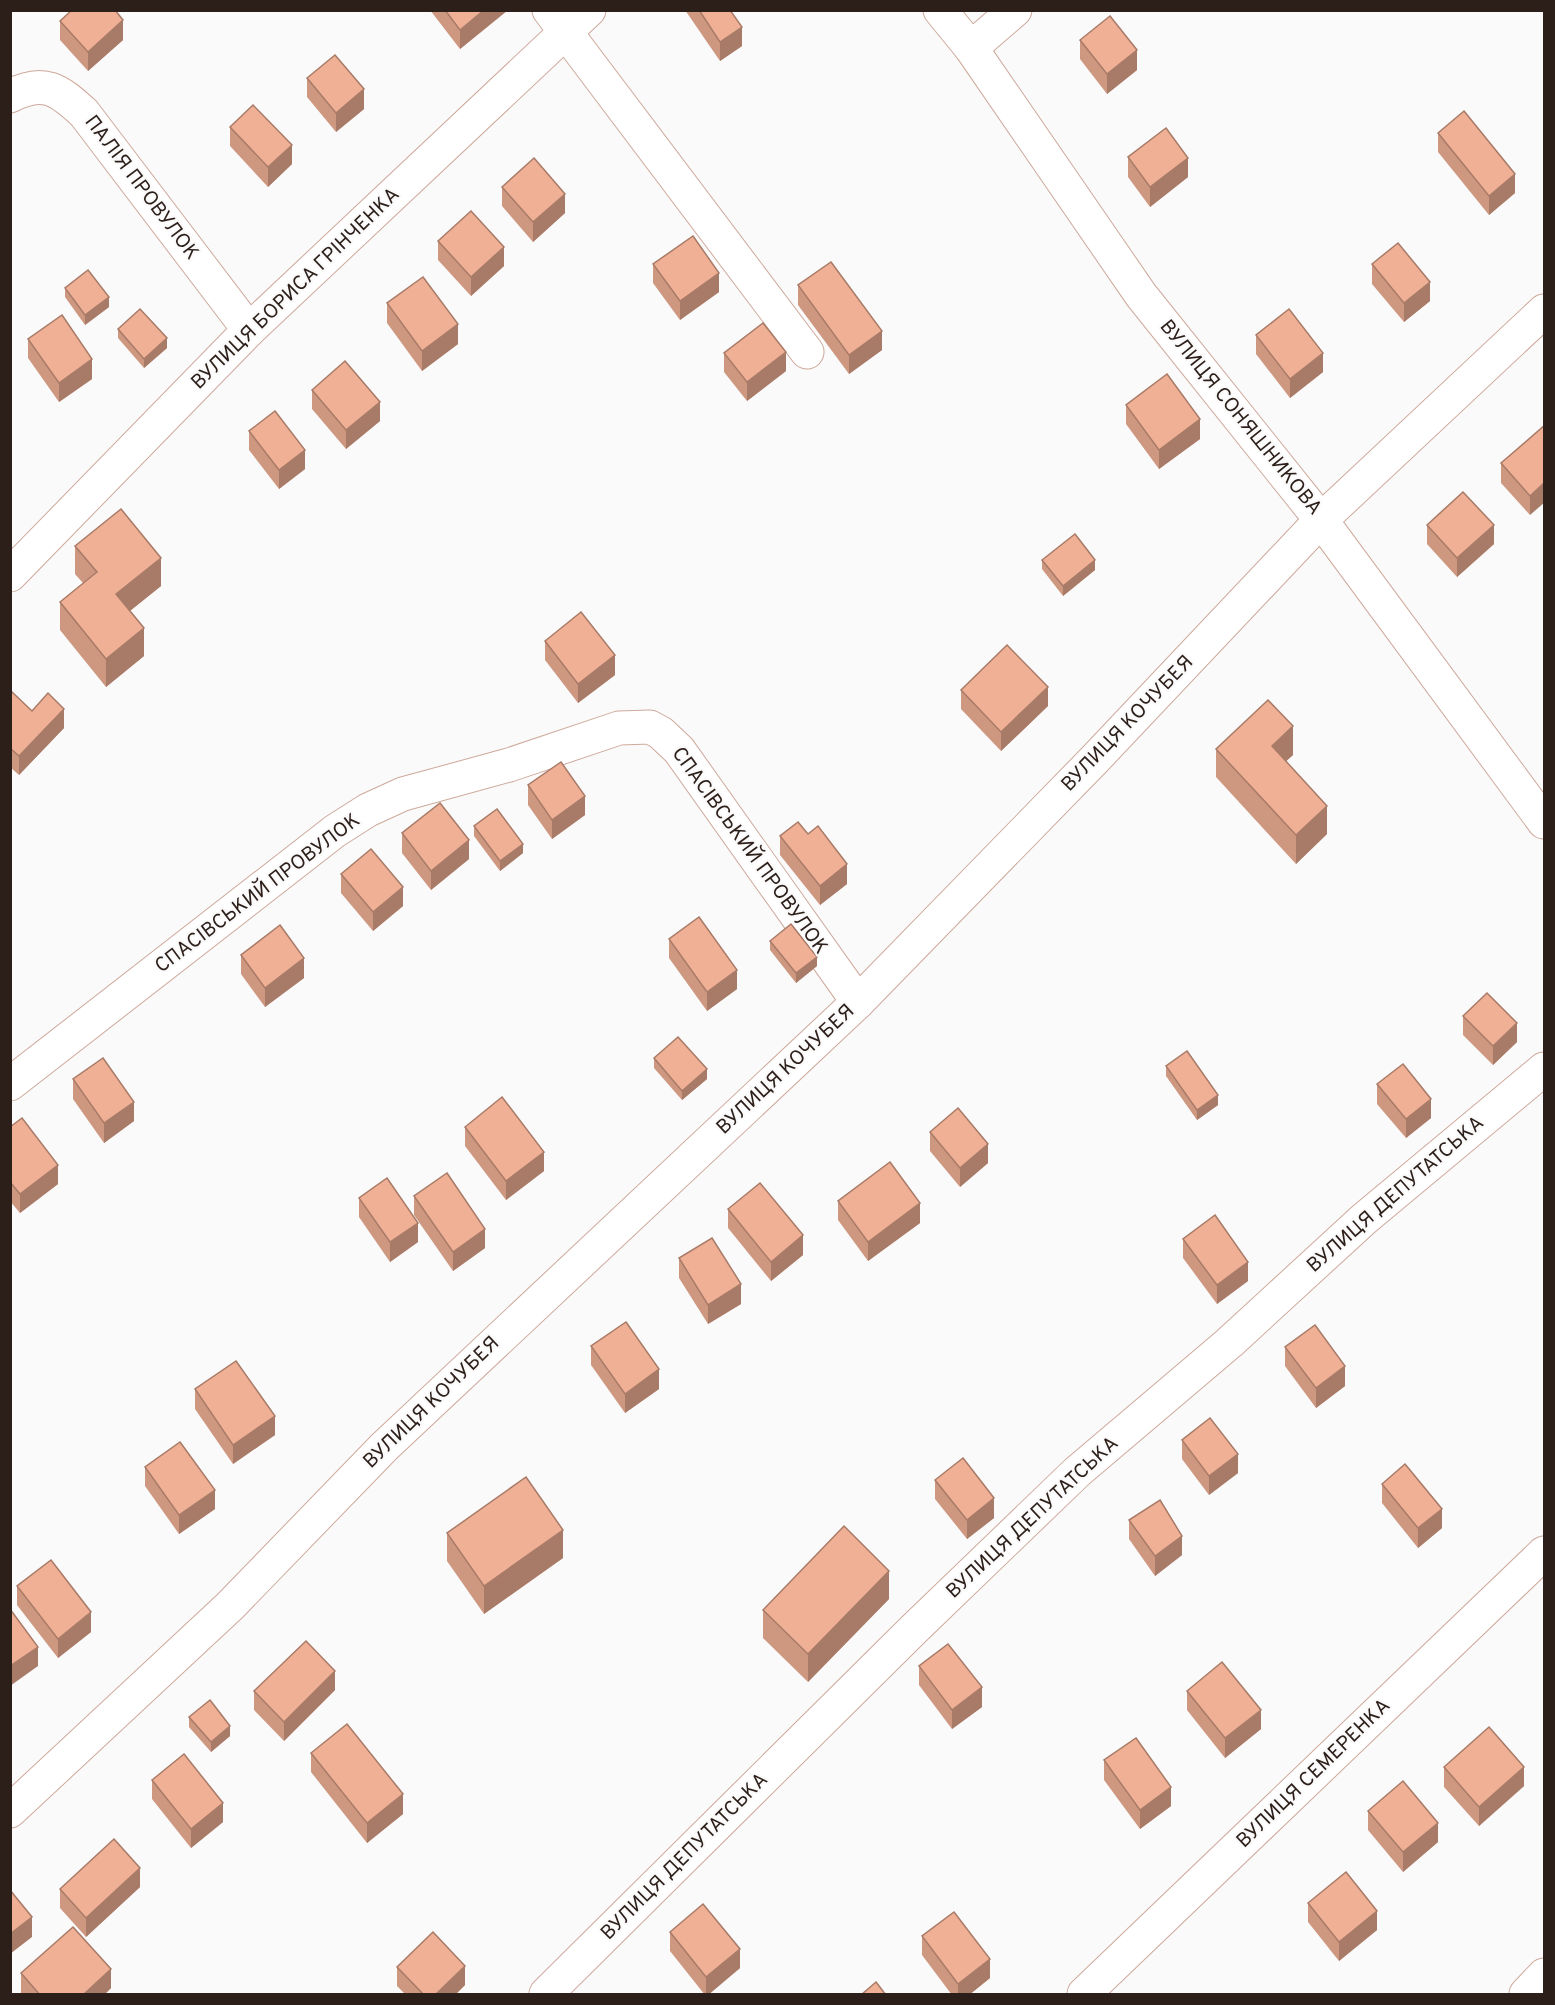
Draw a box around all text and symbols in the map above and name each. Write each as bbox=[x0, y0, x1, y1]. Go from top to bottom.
street label: ПАЛІЯ ПРОВУЛОК bbox=[78, 110, 204, 266]
street label: ВУЛИЦЯ БОРИСА ГРІНЧЕНКА bbox=[186, 182, 406, 396]
street label: ВУЛИЦЯ СОНЯШНИКОВА bbox=[1153, 315, 1327, 521]
street label: ВУЛИЦЯ КОЧУБЕЯ bbox=[1056, 650, 1200, 798]
street label: СПАСІВСЬКИЙ ПРОВУЛОК bbox=[665, 741, 835, 960]
street label: СПАСІВСЬКИЙ ПРОВУЛОК bbox=[149, 807, 366, 980]
street label: ВУЛИЦЯ КОЧУБЕЯ bbox=[711, 999, 861, 1141]
street label: ВУЛИЦЯ ДЕПУТАТСЬКА bbox=[1302, 1111, 1490, 1279]
street label: ВУЛИЦЯ КОЧУБЕЯ bbox=[358, 1331, 506, 1475]
street label: ВУЛИЦЯ ДЕПУТАТСЬКА bbox=[941, 1431, 1125, 1605]
street label: ВУЛИЦЯ СЕМЕРЕНКА bbox=[1231, 1694, 1397, 1854]
street label: ВУЛИЦЯ ДЕПУТАТСЬКА bbox=[596, 1768, 774, 1946]

